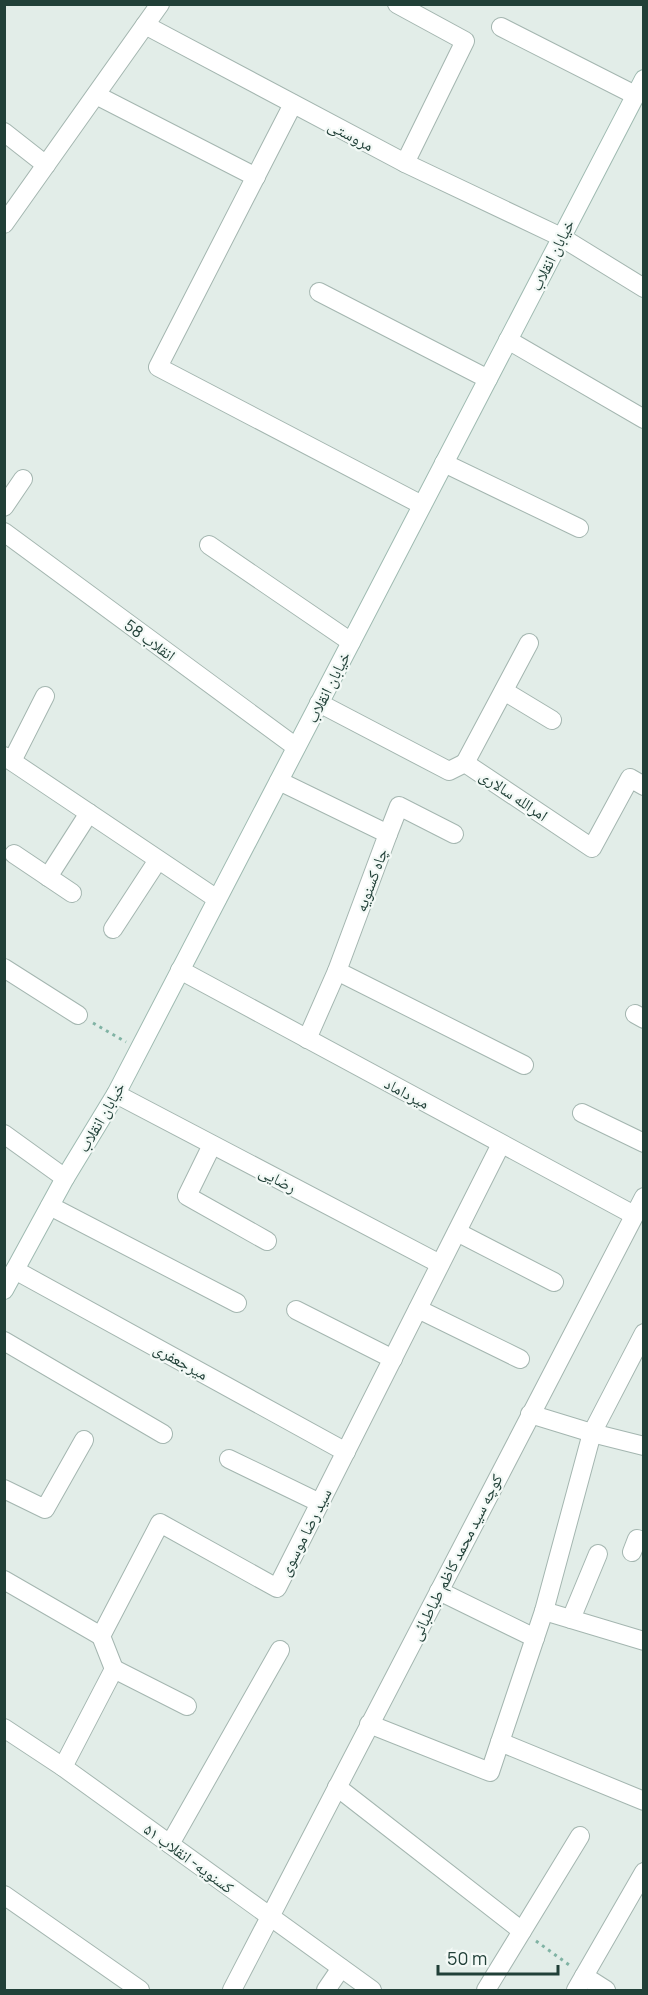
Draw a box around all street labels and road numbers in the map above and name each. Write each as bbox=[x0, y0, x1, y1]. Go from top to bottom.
street label: مروستی bbox=[324, 114, 378, 156]
street label: خیابان انقلاب bbox=[525, 215, 579, 295]
street label: انقلاب 58 bbox=[120, 614, 180, 666]
street label: خیابان انقلاب bbox=[301, 647, 355, 727]
street label: امرالله سالاری bbox=[475, 764, 553, 826]
street label: چاه کسنویه bbox=[349, 845, 393, 915]
street label: میرداماد bbox=[381, 1072, 433, 1114]
street label: خیابان انقلاب bbox=[72, 1078, 130, 1156]
street label: رضایی bbox=[255, 1160, 301, 1198]
street label: میرجعفری bbox=[150, 1337, 212, 1385]
street label: کوچه سید محمد کاظم طباطبائی bbox=[404, 1470, 508, 1644]
street label: سید رضا موسوی bbox=[273, 1484, 337, 1580]
street label: کسنویه- انقلاب ۵۱ bbox=[140, 1818, 239, 1898]

